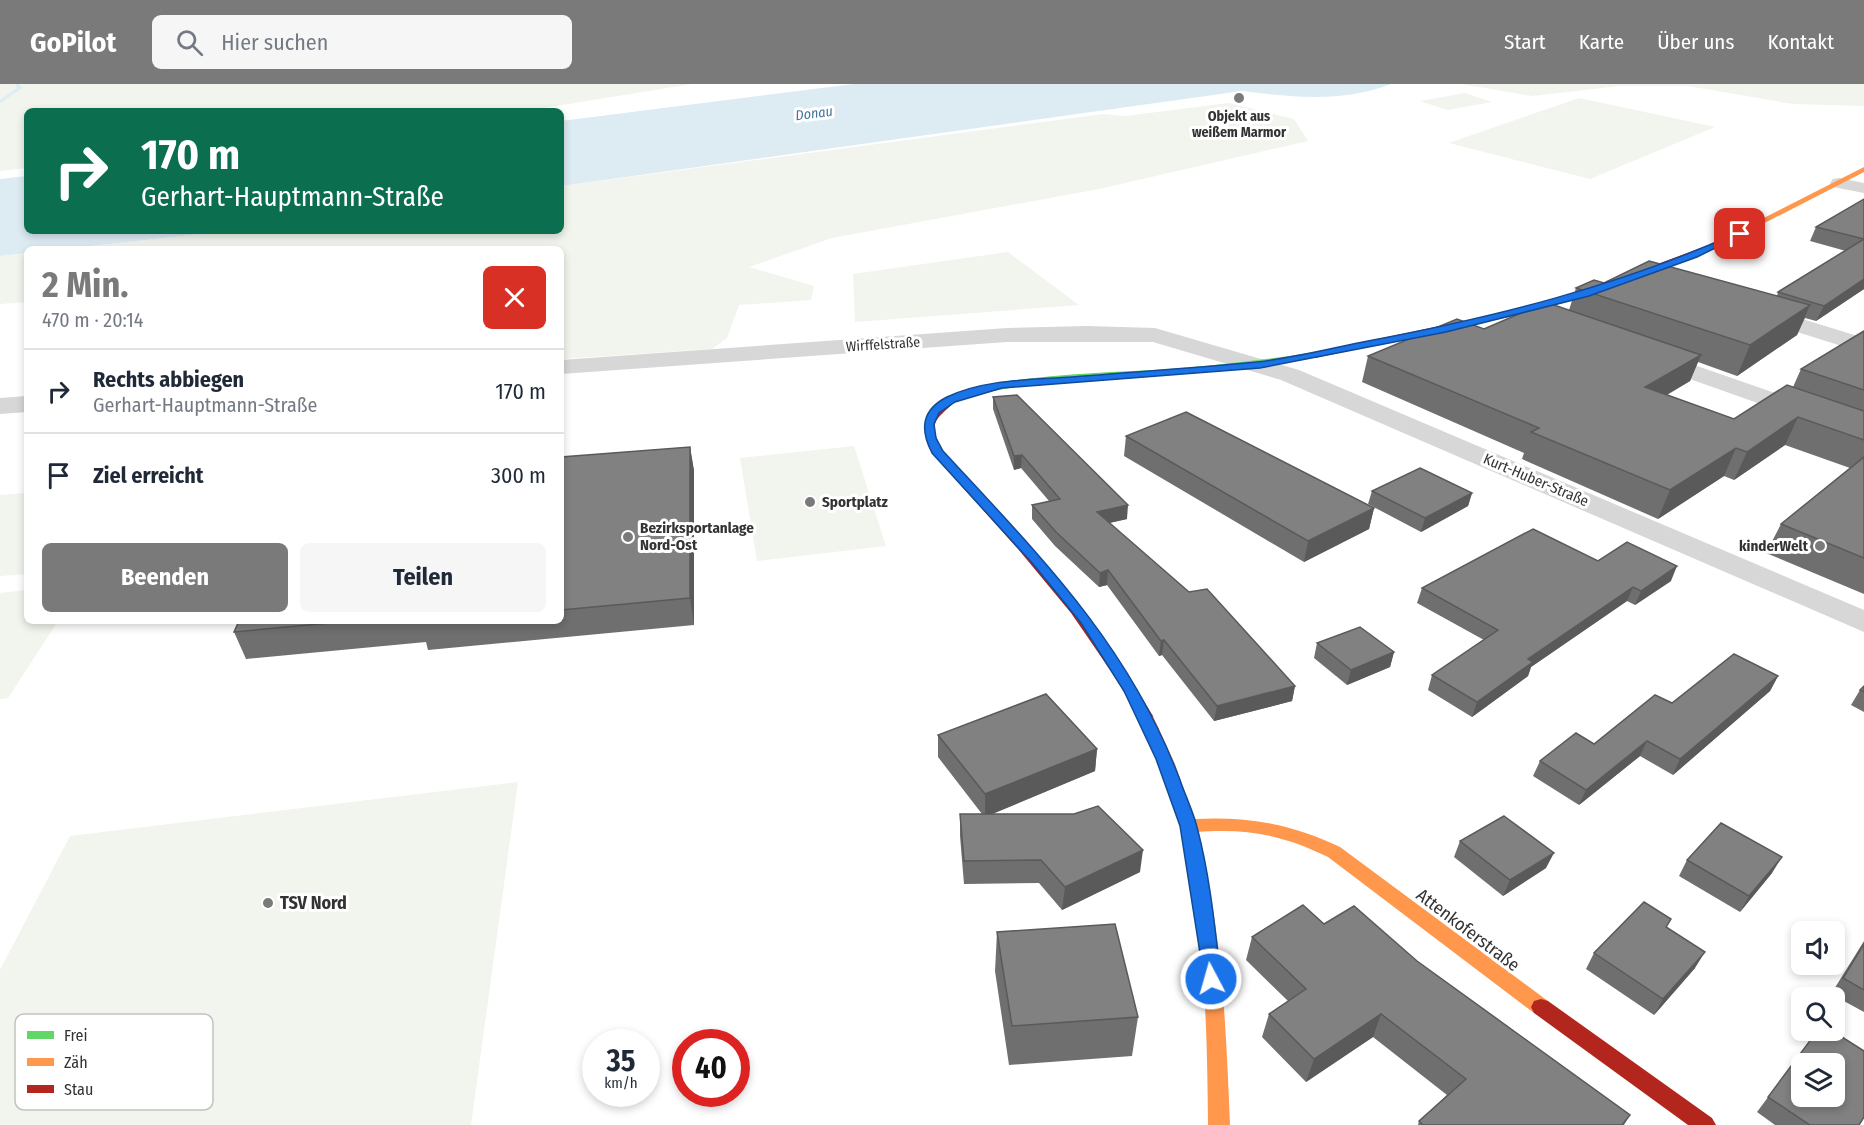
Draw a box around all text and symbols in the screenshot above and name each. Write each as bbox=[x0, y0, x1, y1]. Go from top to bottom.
search box bbox=[152, 15, 572, 69]
text: GoPilot bbox=[30, 26, 116, 59]
icon: search bbox=[173, 26, 206, 59]
text: Hier suchen bbox=[221, 29, 328, 56]
text: Start bbox=[1504, 29, 1546, 55]
text: Karte bbox=[1579, 29, 1624, 55]
text: Über uns bbox=[1657, 29, 1734, 55]
text: Kontakt bbox=[1767, 29, 1834, 55]
marker: Objekt aus weißem Marmor bbox=[1232, 91, 1246, 105]
water label: Donau bbox=[794, 103, 834, 124]
place label: Objekt aus weißem Marmor bbox=[1192, 108, 1287, 141]
text: 170 m bbox=[141, 130, 240, 180]
icon: right bbox=[42, 132, 120, 210]
text: Gerhart-Hauptmann-Straße bbox=[141, 181, 444, 213]
pin bbox=[1714, 208, 1765, 259]
icon: arrive bbox=[1723, 217, 1756, 250]
text: 2 Min. bbox=[42, 263, 129, 307]
button: close bbox=[483, 266, 546, 329]
text: 470 m · 20:14 bbox=[42, 308, 143, 332]
street label: Wirffelstraße bbox=[845, 333, 921, 356]
text: Rechts abbiegen bbox=[93, 366, 244, 393]
icon: right bbox=[42, 375, 75, 408]
text: 170 m bbox=[495, 378, 546, 405]
text: Gerhart-Hauptmann-Straße bbox=[93, 393, 317, 417]
street label: Kurt-Huber-Straße bbox=[1481, 450, 1591, 510]
icon: arrive bbox=[42, 459, 75, 492]
text: Ziel erreicht bbox=[93, 462, 204, 489]
text: 300 m bbox=[491, 462, 546, 489]
place label: Sportplatz bbox=[822, 493, 889, 511]
marker: Sportplatz bbox=[803, 495, 817, 509]
place label: Bezirksportanlage Nord-Ost bbox=[640, 519, 754, 554]
marker: Bezirksportanlage Nord-Ost bbox=[621, 530, 635, 544]
place label: kinderWelt bbox=[1739, 537, 1809, 555]
marker: kinderWelt bbox=[1813, 539, 1827, 553]
button: Beenden bbox=[42, 543, 288, 612]
button: Teilen bbox=[300, 543, 546, 612]
street label: Attenkoferstraße bbox=[1412, 884, 1524, 976]
place label: TSV Nord bbox=[280, 892, 347, 914]
marker: TSV Nord bbox=[261, 896, 275, 910]
map controls bbox=[1791, 921, 1845, 1107]
button: sound bbox=[1791, 921, 1845, 975]
position arrow bbox=[1179, 947, 1243, 1011]
button: search bbox=[1791, 987, 1845, 1041]
legend bbox=[15, 1014, 213, 1110]
text: Frei bbox=[64, 1026, 88, 1045]
speed limit sign: 40 bbox=[672, 1029, 750, 1107]
text: 35 bbox=[607, 1043, 635, 1079]
text: Zäh bbox=[64, 1053, 88, 1072]
button: layers bbox=[1791, 1053, 1845, 1107]
text: km/h bbox=[604, 1074, 638, 1092]
text: Stau bbox=[64, 1080, 93, 1099]

